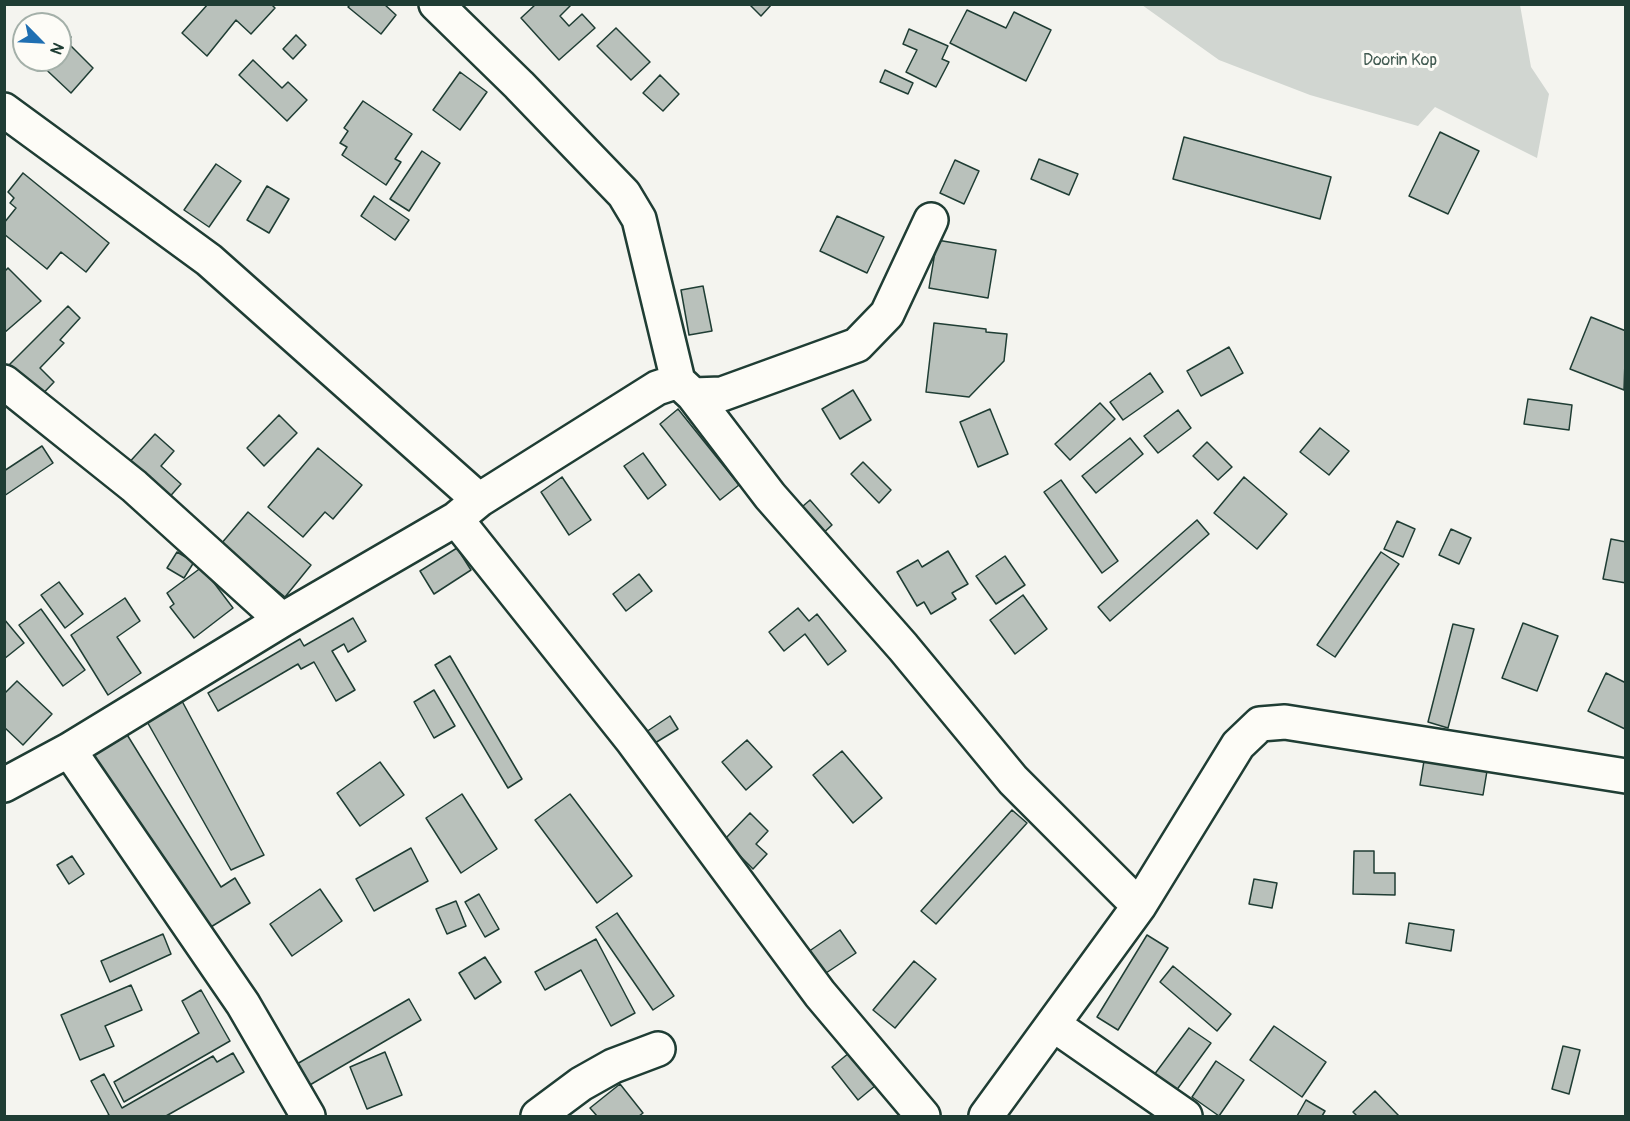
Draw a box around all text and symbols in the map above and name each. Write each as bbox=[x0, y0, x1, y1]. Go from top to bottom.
north arrow bbox=[12, 12, 72, 72]
text: N bbox=[45, 39, 68, 58]
park label: Doorin Kop bbox=[1363, 51, 1437, 71]

